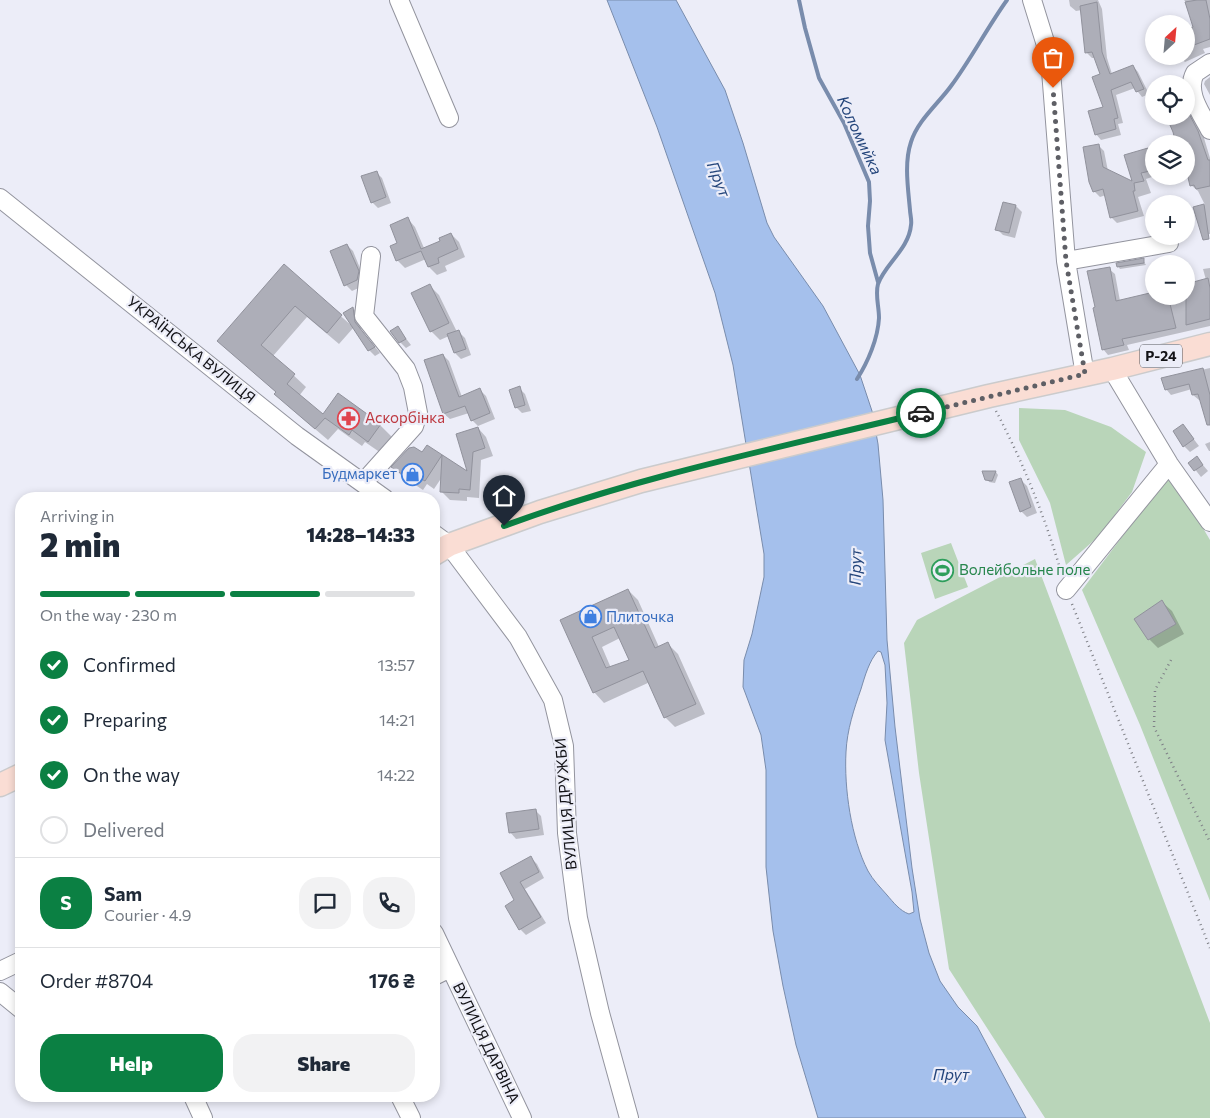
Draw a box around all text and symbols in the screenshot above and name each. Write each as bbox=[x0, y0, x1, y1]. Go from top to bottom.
north arrow bbox=[1145, 15, 1195, 65]
map controls bbox=[1145, 15, 1195, 305]
pin bbox=[1032, 37, 1074, 88]
icon: bag bbox=[1039, 44, 1067, 72]
button: locate bbox=[1145, 75, 1195, 125]
water label: Коломийка bbox=[834, 92, 887, 177]
button: layers bbox=[1145, 135, 1195, 185]
water label: Прут bbox=[704, 158, 736, 201]
button: + bbox=[1145, 195, 1195, 245]
button: − bbox=[1145, 255, 1195, 305]
street label: УКРАЇНСЬКА ВУЛИЦЯ bbox=[124, 292, 259, 407]
road number: Р-24 bbox=[1140, 344, 1182, 368]
courier bbox=[896, 388, 946, 438]
icon: car bbox=[907, 399, 935, 427]
pharmacy icon: Аскорбінка bbox=[337, 406, 361, 430]
place label: Аскорбінка bbox=[365, 408, 445, 426]
shop icon: Будмаркет bbox=[401, 462, 425, 486]
place label: Будмаркет bbox=[322, 464, 397, 482]
pin bbox=[483, 475, 525, 526]
icon: home bbox=[490, 482, 518, 510]
text: Arriving in bbox=[40, 506, 114, 525]
text: 14:28–14:33 bbox=[306, 523, 415, 546]
text: 2 min bbox=[40, 524, 120, 564]
water label: Прут bbox=[845, 547, 864, 585]
sports icon: Волейбольне поле bbox=[931, 558, 955, 582]
place label: Волейбольне поле bbox=[959, 560, 1090, 578]
text: On the way · 230 m bbox=[40, 605, 177, 624]
shop icon: Плиточка bbox=[578, 605, 602, 629]
place label: Плиточка bbox=[606, 607, 674, 625]
icon: check bbox=[40, 651, 68, 679]
text: Confirmed bbox=[83, 653, 176, 676]
text: 13:57 bbox=[378, 655, 415, 674]
icon: check bbox=[40, 706, 68, 734]
text: Preparing bbox=[83, 708, 167, 731]
text: 14:21 bbox=[379, 710, 415, 729]
street label: ВУЛИЦЯ ДРУЖБИ bbox=[550, 737, 580, 871]
icon: check bbox=[40, 761, 68, 789]
text: On the way bbox=[83, 763, 180, 786]
text: 14:22 bbox=[377, 765, 415, 784]
text: Delivered bbox=[83, 818, 164, 841]
button: chat bbox=[299, 877, 351, 929]
button: phone bbox=[363, 877, 415, 929]
text: Sam bbox=[104, 882, 142, 905]
text: S bbox=[60, 891, 72, 914]
text: Courier · 4.9 bbox=[104, 905, 191, 924]
text: Order #8704 bbox=[40, 969, 153, 992]
text: 176 ₴ bbox=[369, 969, 415, 992]
street label: ВУЛИЦЯ ДАРВІНА bbox=[450, 979, 524, 1106]
button: Help bbox=[40, 1034, 223, 1092]
button: Share bbox=[233, 1034, 415, 1092]
water label: Прут bbox=[933, 1064, 971, 1083]

